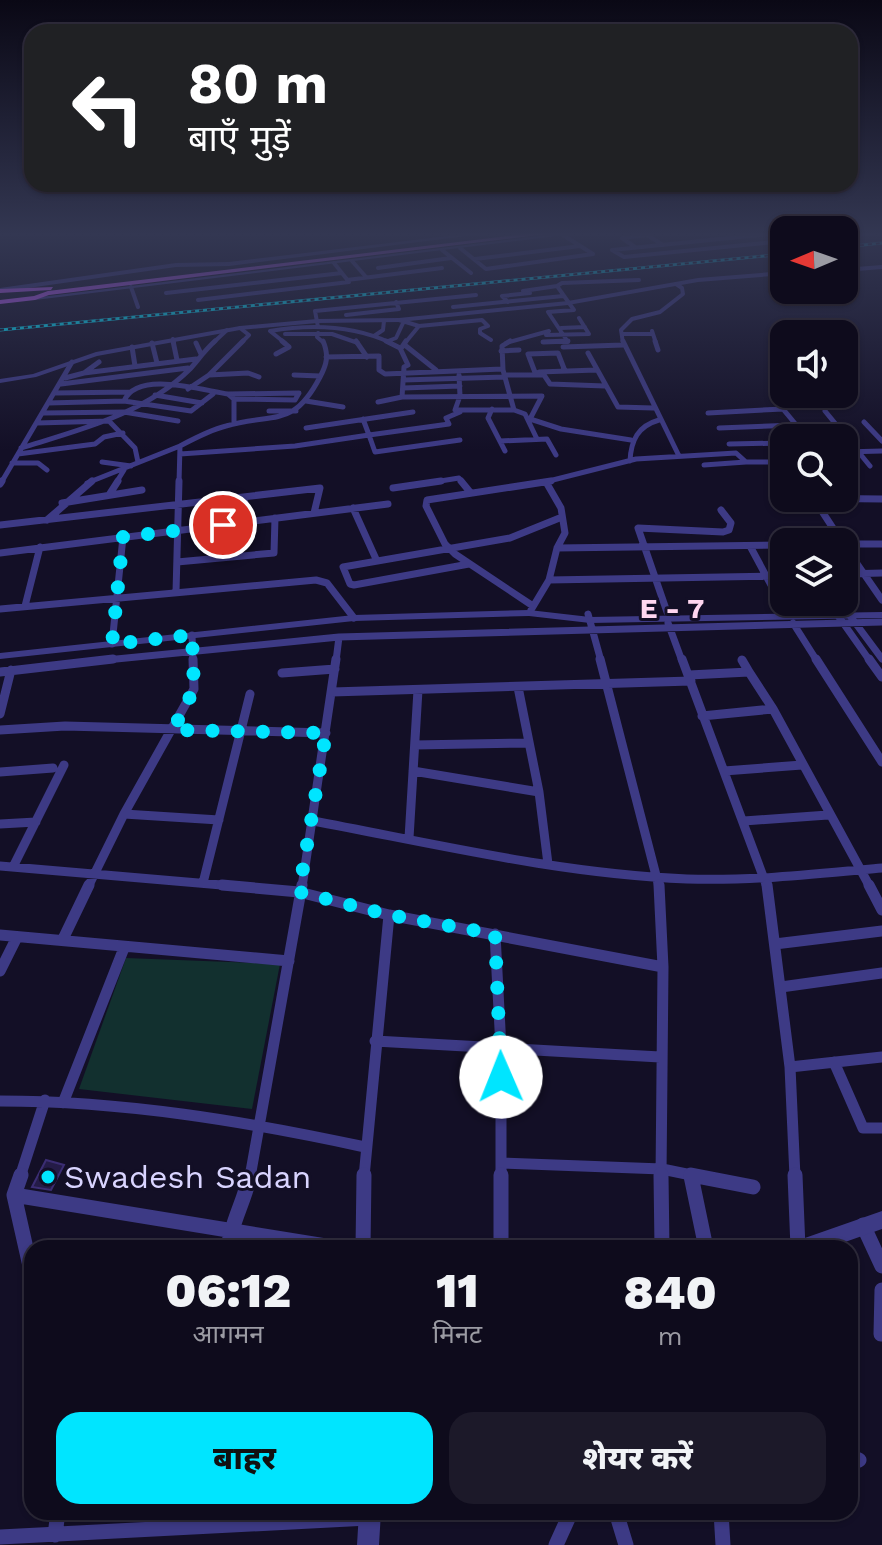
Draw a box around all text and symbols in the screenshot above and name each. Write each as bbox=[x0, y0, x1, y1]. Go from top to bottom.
text: 80 m bbox=[188, 51, 328, 117]
icon: left bbox=[56, 56, 160, 160]
text: बाएँ मुड़ें bbox=[188, 118, 291, 160]
north arrow bbox=[770, 216, 858, 304]
map controls bbox=[770, 216, 858, 616]
button: sound bbox=[770, 320, 858, 408]
button: search bbox=[770, 424, 858, 512]
pin bbox=[189, 491, 257, 559]
icon: arrive bbox=[201, 503, 245, 547]
button: layers bbox=[770, 528, 858, 616]
district label: E - 7 bbox=[640, 592, 704, 625]
position arrow bbox=[459, 1035, 543, 1119]
place label: Swadesh Sadan bbox=[64, 1158, 311, 1196]
marker: Swadesh Sadan bbox=[39, 1168, 57, 1186]
text: 06:12 bbox=[165, 1262, 291, 1319]
text: 11 bbox=[436, 1262, 479, 1319]
text: 840 bbox=[624, 1264, 717, 1321]
text: आगमन bbox=[193, 1319, 264, 1349]
text: मिनट bbox=[432, 1319, 482, 1349]
text: m bbox=[658, 1321, 683, 1351]
button: बाहर bbox=[56, 1412, 433, 1504]
button: शेयर करें bbox=[449, 1412, 826, 1504]

